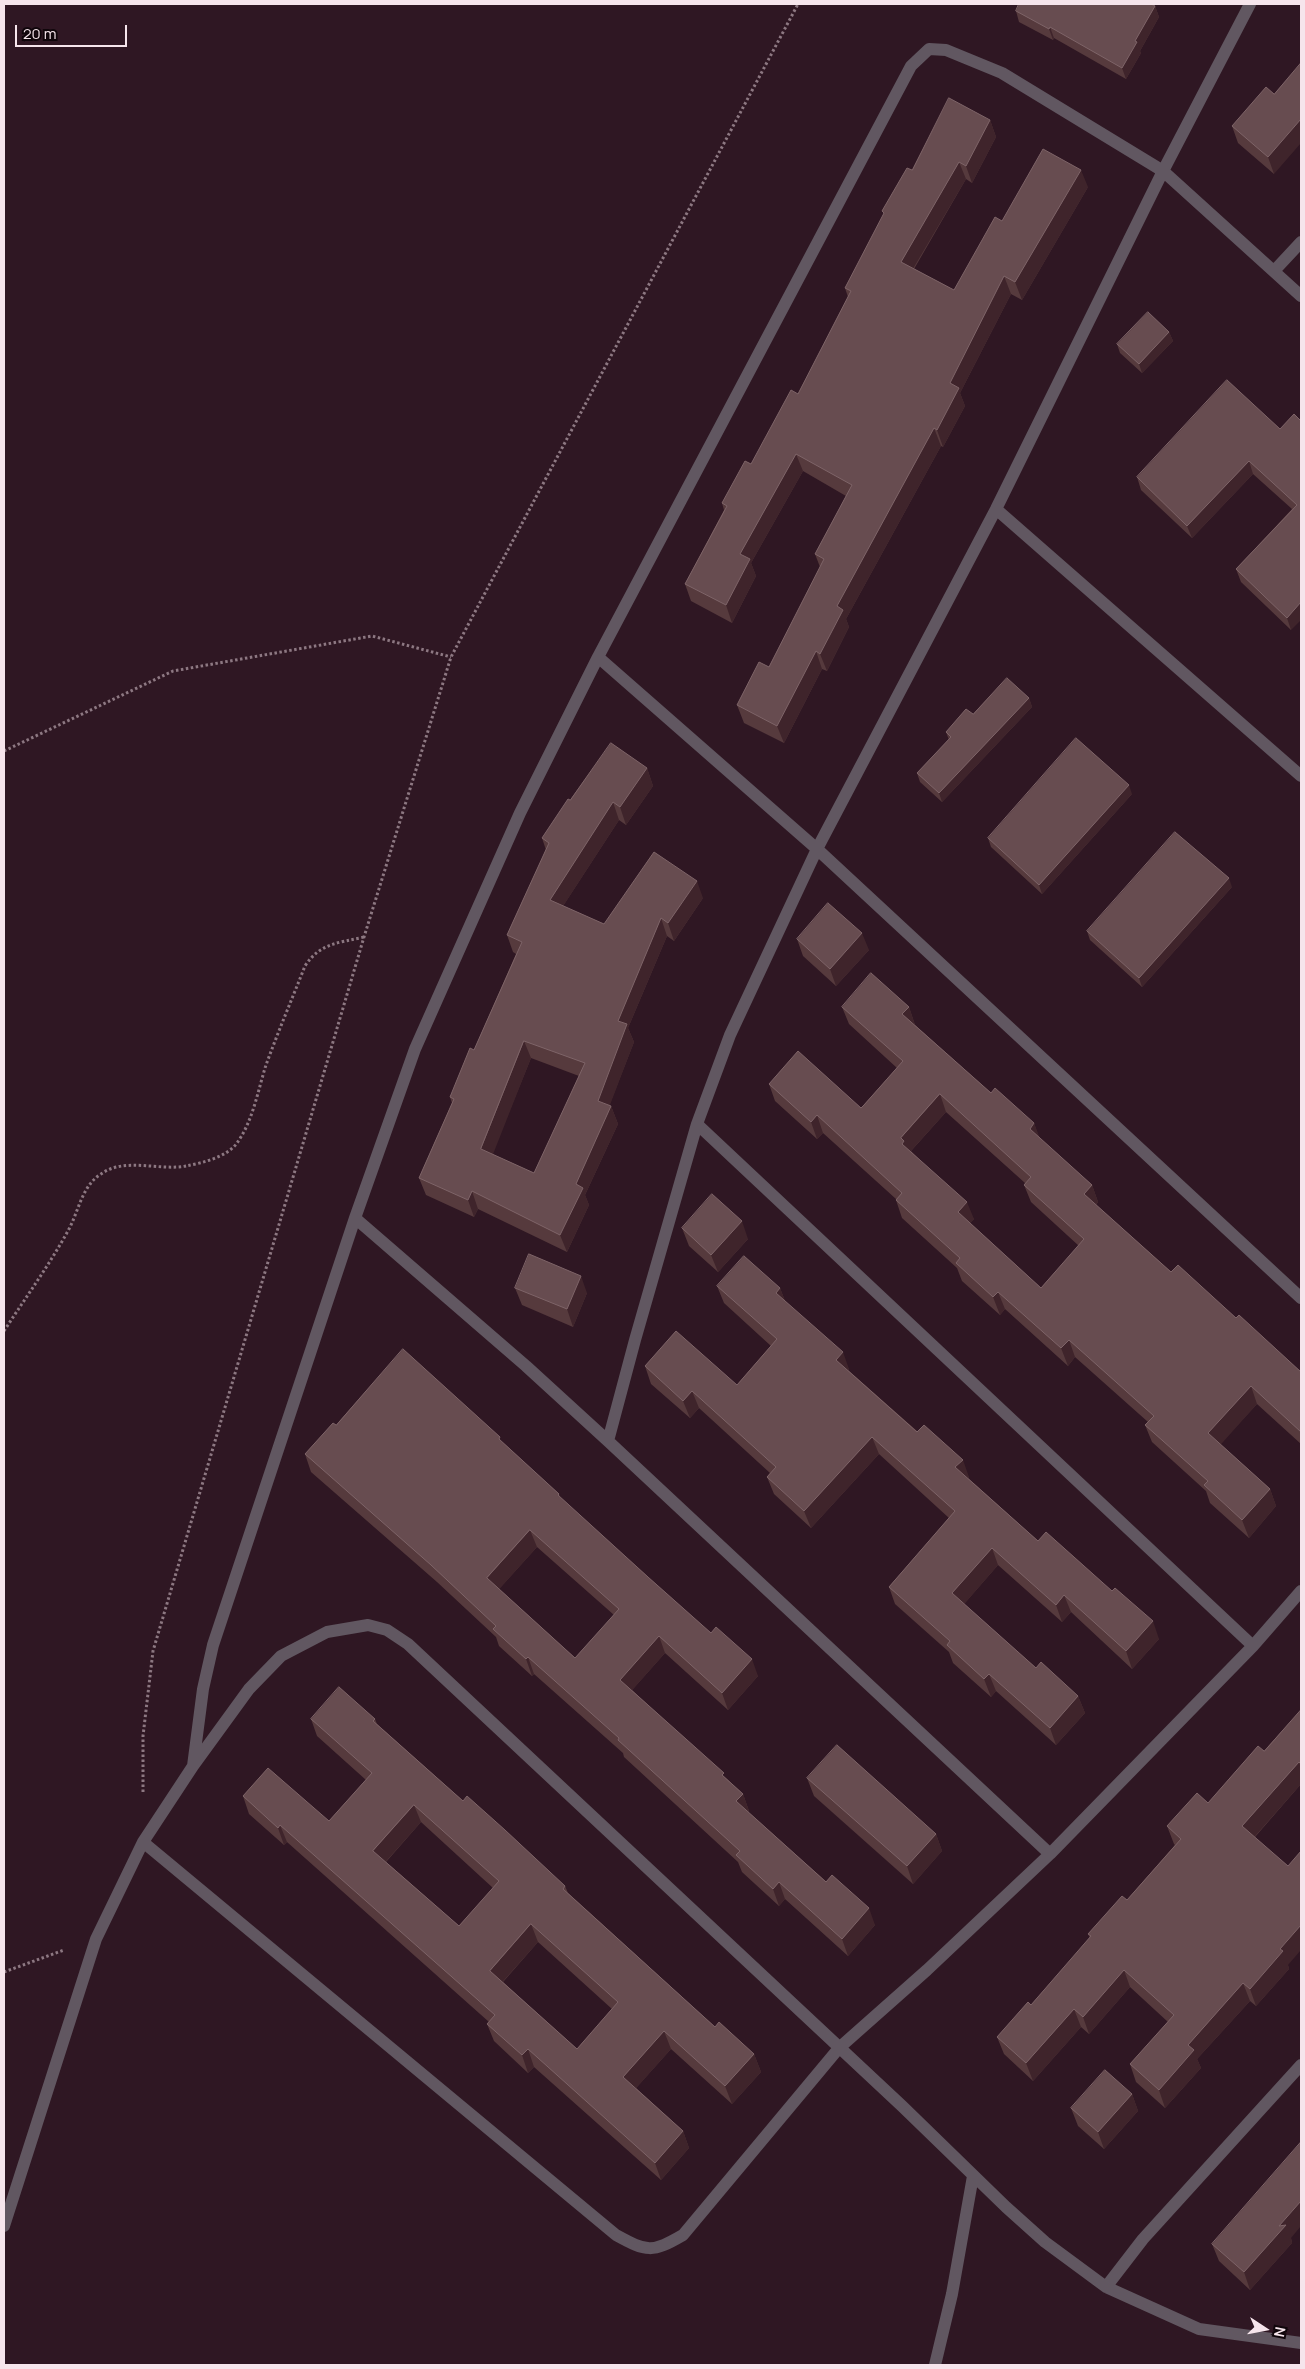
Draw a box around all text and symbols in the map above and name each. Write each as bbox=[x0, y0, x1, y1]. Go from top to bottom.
scale bar bbox=[18, 15, 130, 47]
text: 20 m bbox=[23, 23, 56, 44]
north arrow bbox=[1240, 2304, 1290, 2354]
text: N bbox=[1270, 2325, 1291, 2339]

